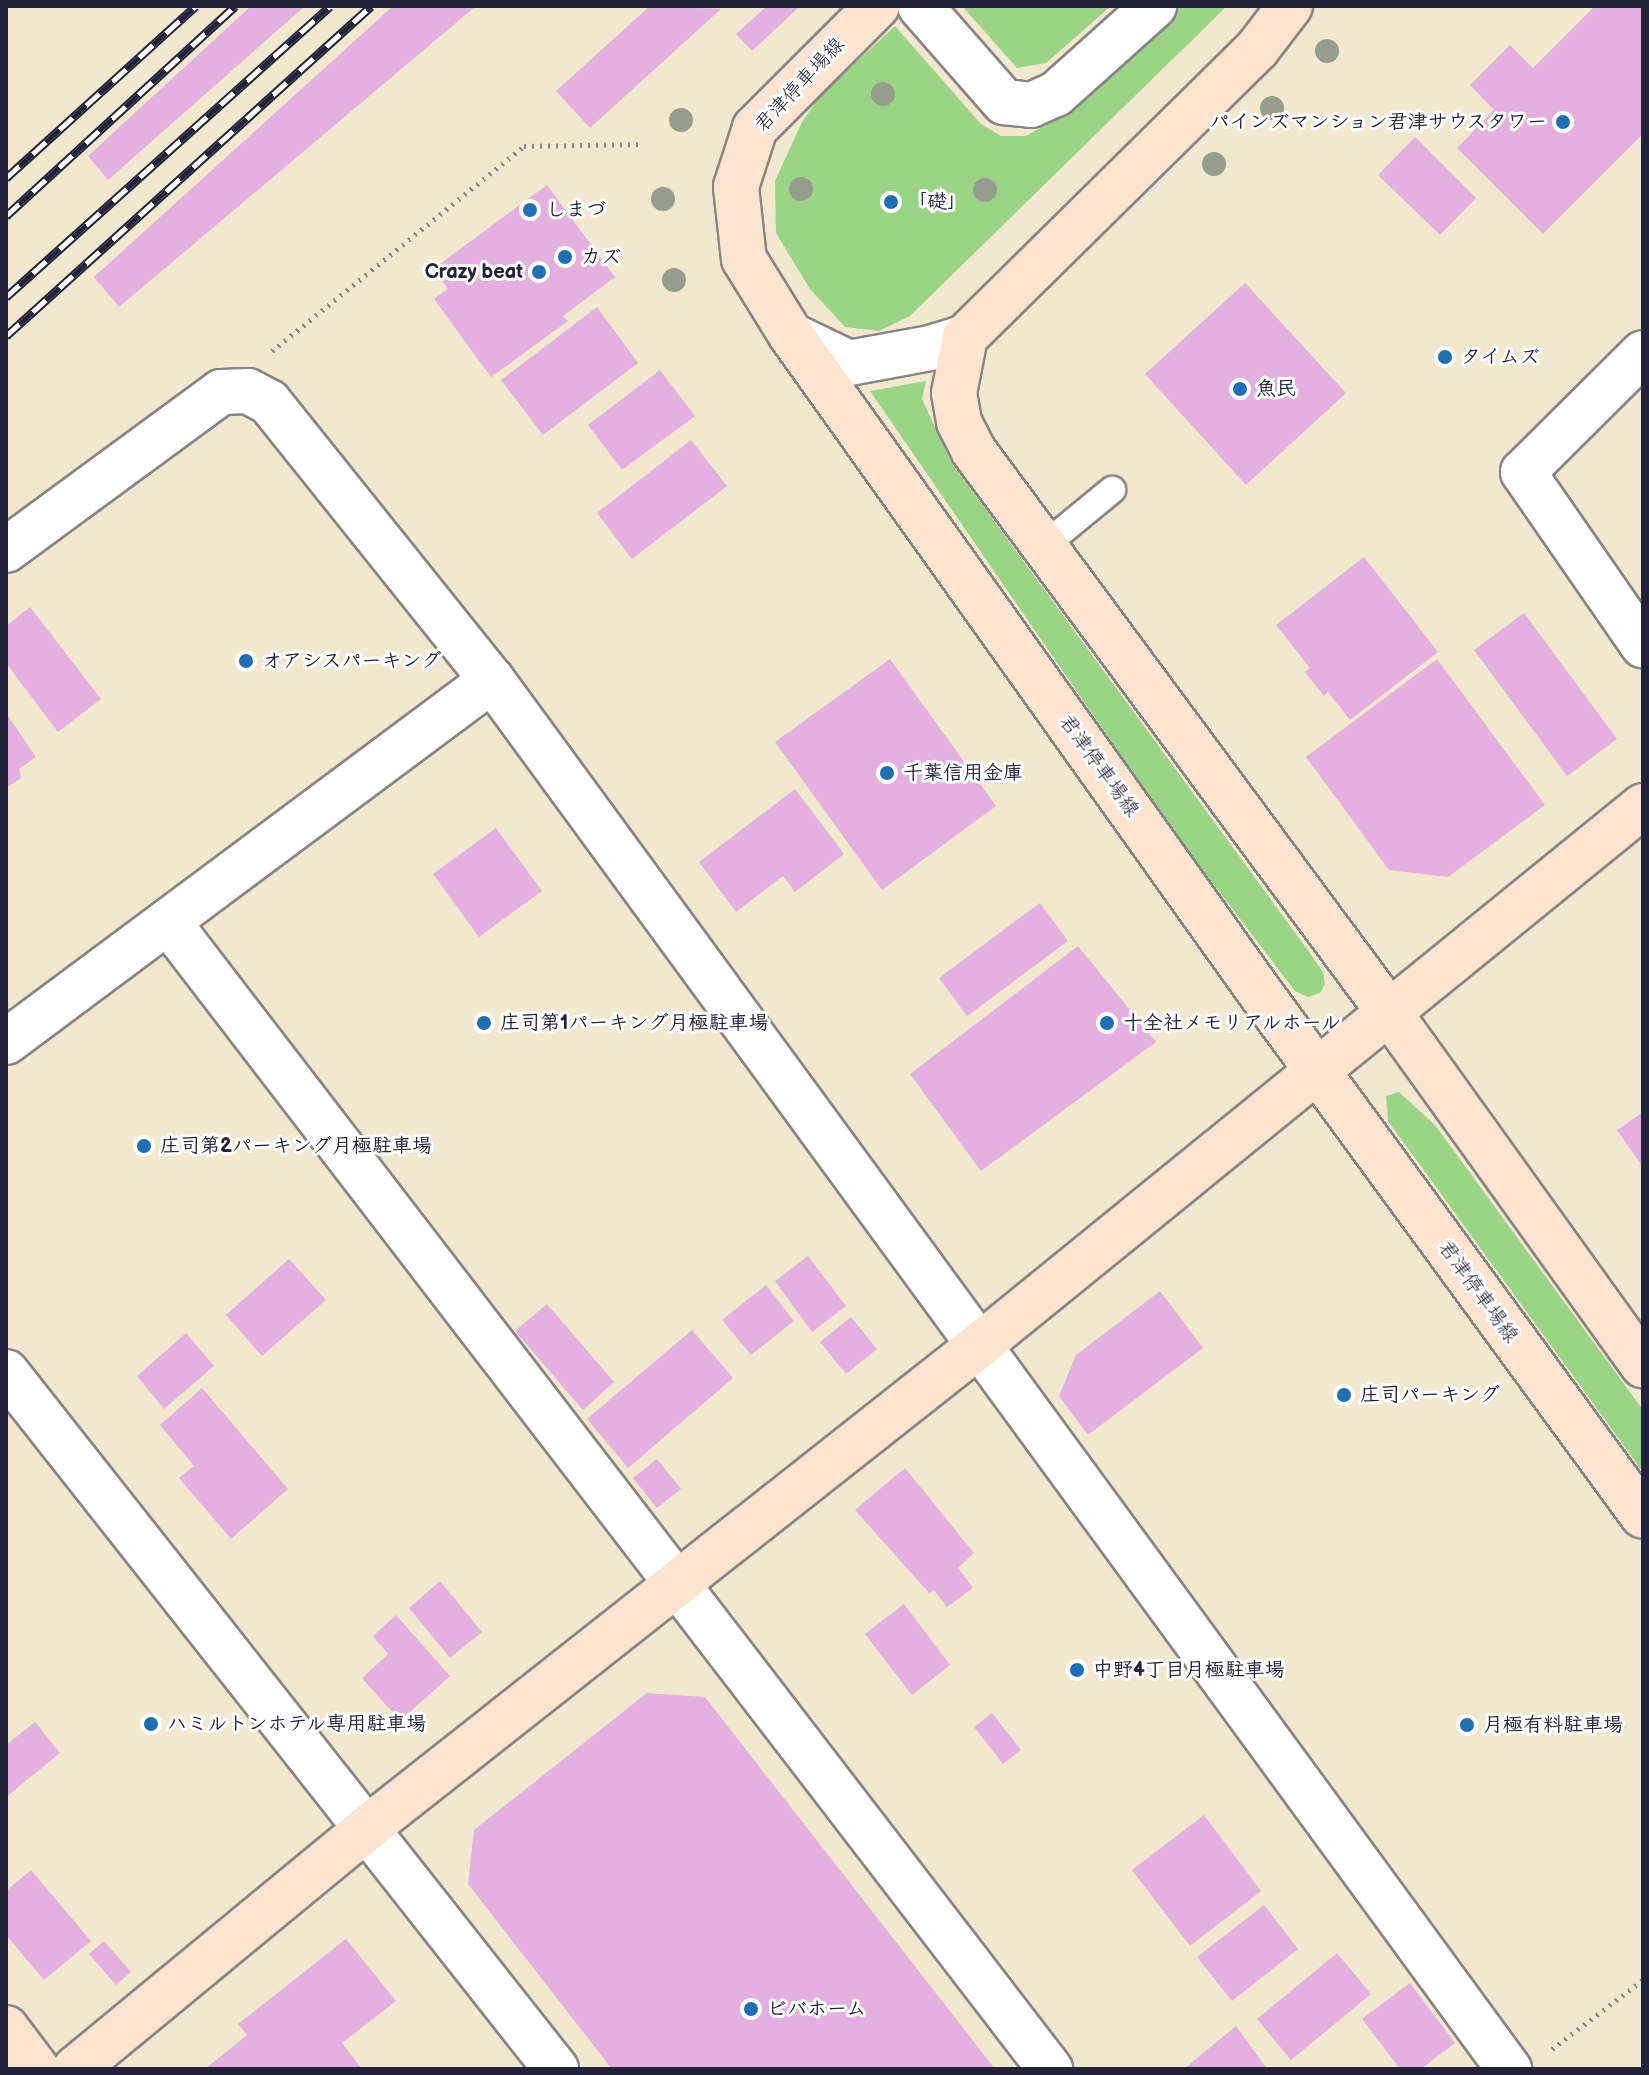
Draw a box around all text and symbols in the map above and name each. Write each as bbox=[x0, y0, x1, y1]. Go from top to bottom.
street label: 君津停車場線 bbox=[750, 33, 850, 137]
place label: パインズマンション君津サウスタワー bbox=[1207, 110, 1547, 134]
marker: パインズマンション君津サウスタワー bbox=[1554, 113, 1572, 131]
place label: 「礎」 bbox=[907, 190, 967, 214]
marker: 「礎」 bbox=[882, 193, 900, 211]
place label: しまづ bbox=[546, 198, 606, 222]
marker: しまづ bbox=[521, 201, 539, 219]
place label: カズ bbox=[581, 245, 621, 269]
marker: カズ bbox=[556, 248, 574, 266]
place label: Crazy beat bbox=[424, 260, 523, 284]
marker: Crazy beat bbox=[530, 263, 548, 281]
place label: タイムズ bbox=[1461, 345, 1541, 369]
marker: タイムズ bbox=[1436, 348, 1454, 366]
place label: 魚民 bbox=[1256, 377, 1296, 401]
marker: 魚民 bbox=[1231, 380, 1249, 398]
place label: オアシスパーキング bbox=[262, 649, 442, 673]
marker: オアシスパーキング bbox=[237, 652, 255, 670]
street label: 君津停車場線 bbox=[1054, 710, 1144, 822]
place label: 千葉信用金庫 bbox=[903, 761, 1023, 785]
marker: 千葉信用金庫 bbox=[878, 764, 896, 782]
place label: 庄司第1パーキング月極駐車場 bbox=[500, 1011, 768, 1035]
place label: 十全社メモリアルホール bbox=[1123, 1011, 1343, 1035]
marker: 庄司第1パーキング月極駐車場 bbox=[475, 1014, 493, 1032]
marker: 十全社メモリアルホール bbox=[1098, 1014, 1116, 1032]
place label: 庄司第2パーキング月極駐車場 bbox=[160, 1134, 432, 1158]
marker: 庄司第2パーキング月極駐車場 bbox=[135, 1137, 153, 1155]
street label: 君津停車場線 bbox=[1433, 1236, 1523, 1348]
place label: 庄司パーキング bbox=[1360, 1383, 1500, 1407]
marker: 庄司パーキング bbox=[1335, 1386, 1353, 1404]
place label: 中野4丁目月極駐車場 bbox=[1093, 1658, 1285, 1682]
marker: 中野4丁目月極駐車場 bbox=[1068, 1661, 1086, 1679]
place label: ハミルトンホテル専用駐車場 bbox=[167, 1712, 427, 1736]
place label: 月極有料駐車場 bbox=[1483, 1713, 1623, 1737]
marker: ハミルトンホテル専用駐車場 bbox=[142, 1715, 160, 1733]
marker: 月極有料駐車場 bbox=[1458, 1716, 1476, 1734]
place label: ビバホーム bbox=[767, 1997, 867, 2021]
marker: ビバホーム bbox=[742, 2000, 760, 2018]

